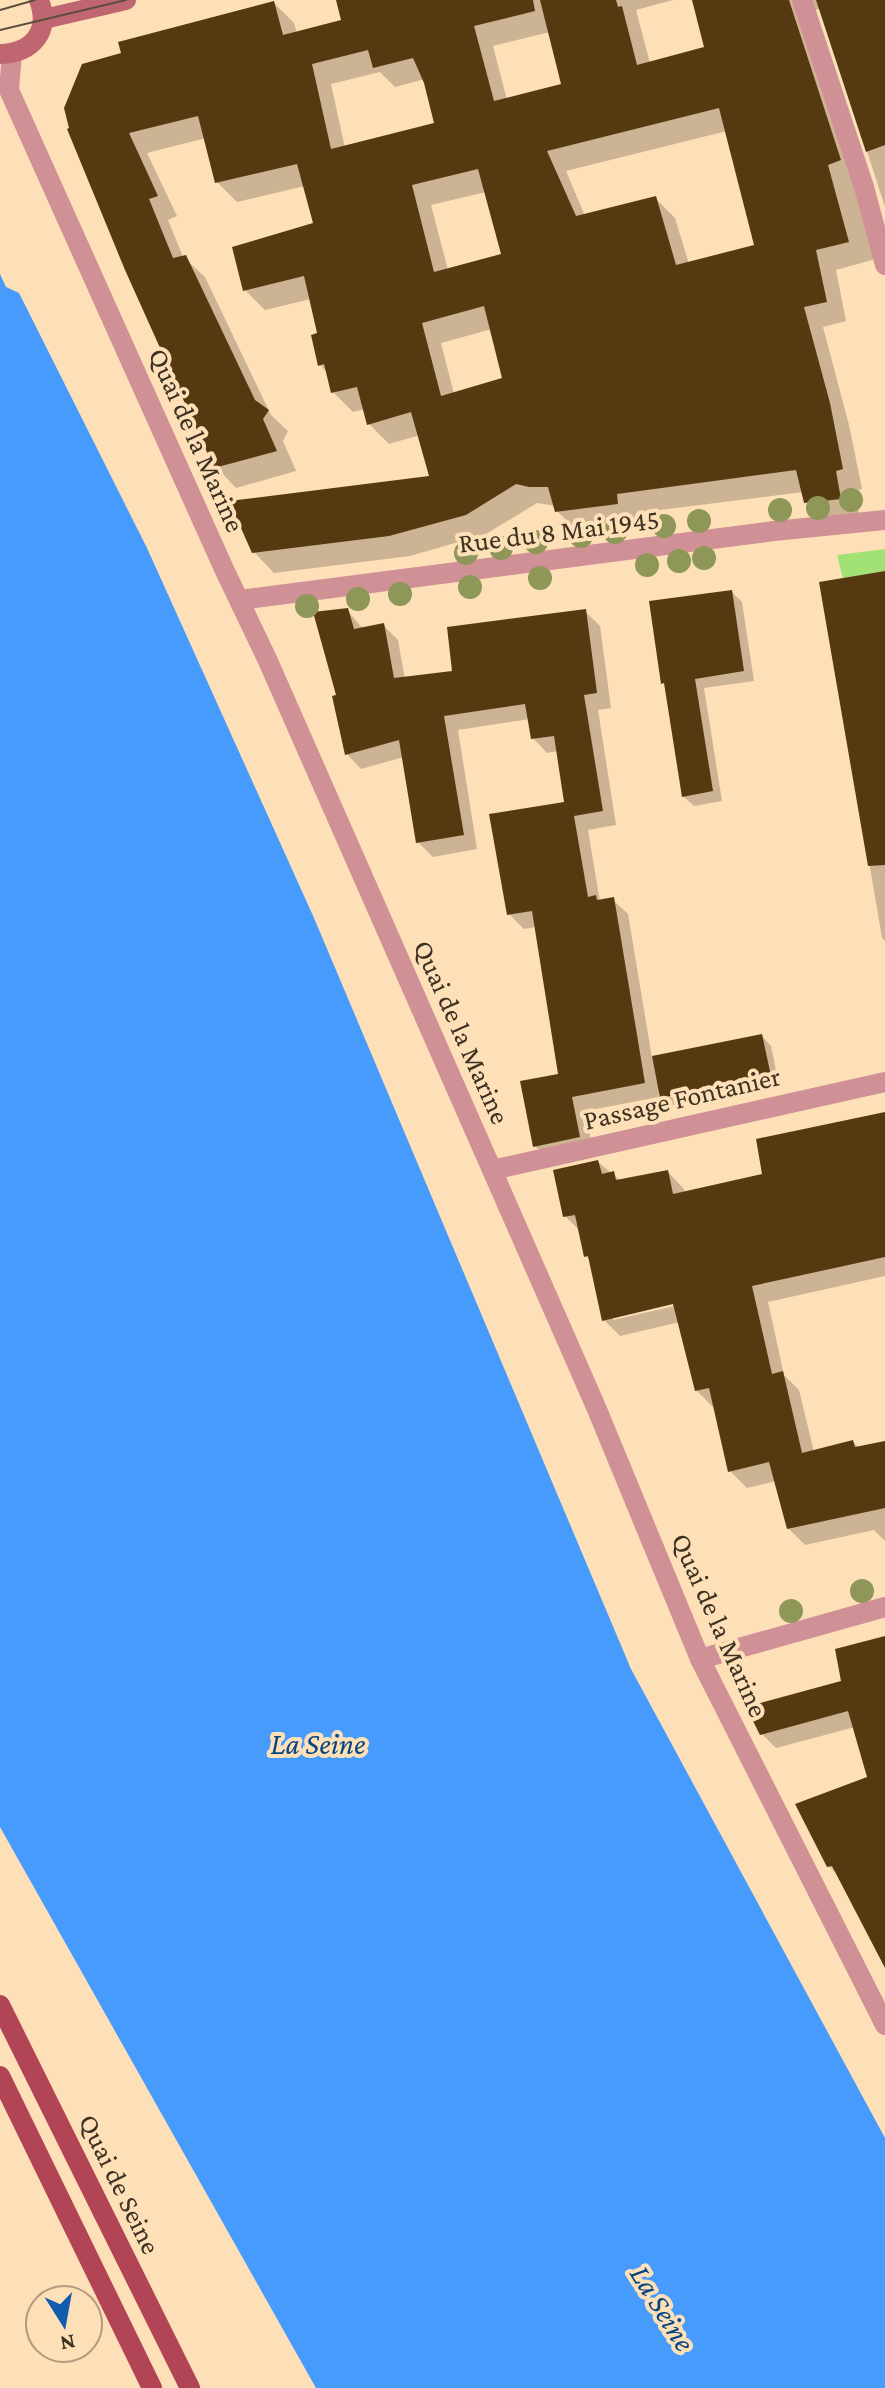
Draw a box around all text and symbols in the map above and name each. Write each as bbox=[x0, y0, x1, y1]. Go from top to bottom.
street label: Quai de la Marine bbox=[143, 343, 251, 537]
street label: Rue du 8 Mai 1945 bbox=[457, 503, 661, 559]
street label: Quai de la Marine bbox=[408, 935, 516, 1129]
street label: Passage Fontanier bbox=[580, 1060, 784, 1136]
street label: Quai de la Marine bbox=[666, 1528, 774, 1722]
water label: La Seine bbox=[271, 1727, 365, 1760]
street label: Quai de Seine bbox=[73, 2109, 167, 2259]
water label: La Seine bbox=[624, 2259, 702, 2357]
north arrow bbox=[24, 2284, 104, 2364]
text: N bbox=[58, 2329, 77, 2357]

